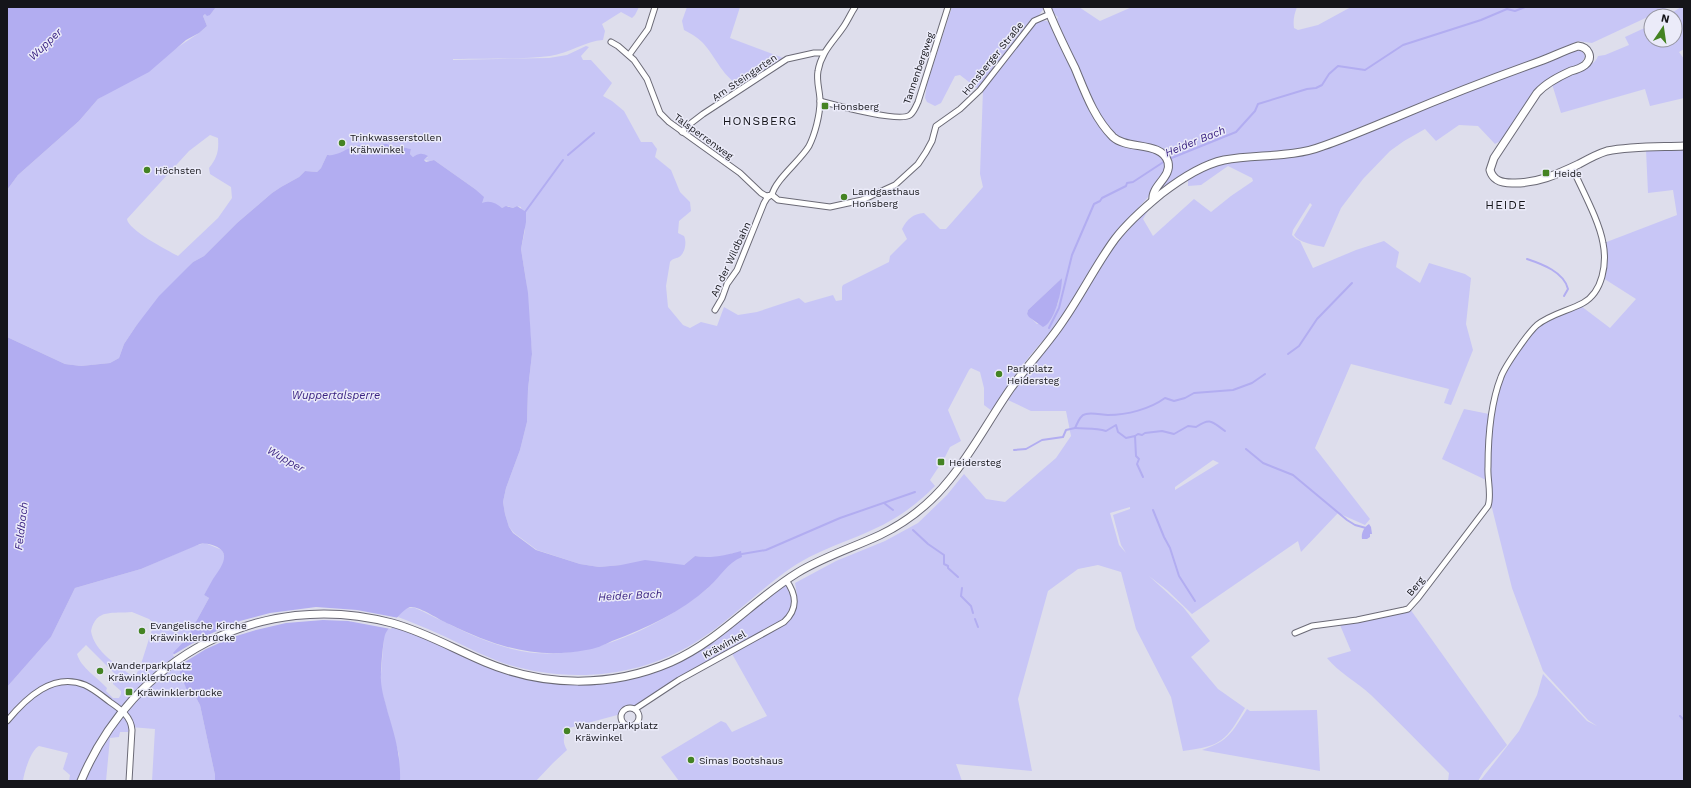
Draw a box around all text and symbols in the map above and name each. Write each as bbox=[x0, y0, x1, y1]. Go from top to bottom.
north arrow bbox=[1643, 8, 1683, 48]
text: N bbox=[1660, 11, 1671, 26]
street label: Honsberger Straße bbox=[959, 19, 1025, 97]
water label: Wupper bbox=[26, 25, 65, 63]
street label: Tannenbergweg bbox=[901, 30, 936, 106]
street label: Am Steingarten bbox=[710, 52, 779, 103]
marker: Honsberg bbox=[820, 101, 830, 111]
place label: Honsberg bbox=[833, 101, 880, 112]
street label: Talsperrenweg bbox=[672, 111, 736, 162]
district label: HONSBERG bbox=[723, 114, 797, 128]
water label: Heider Bach bbox=[1163, 123, 1227, 159]
place label: Trinkwasserstollen Krähwinkel bbox=[350, 132, 442, 155]
marker: Trinkwasserstollen Krähwinkel bbox=[337, 138, 347, 148]
marker: Höchsten bbox=[142, 165, 152, 175]
place label: Höchsten bbox=[155, 165, 201, 176]
marker: Heide bbox=[1541, 168, 1551, 178]
place label: Heide bbox=[1554, 168, 1582, 179]
place label: Landgasthaus Honsberg bbox=[852, 186, 920, 209]
marker: Landgasthaus Honsberg bbox=[839, 192, 849, 202]
district label: HEIDE bbox=[1485, 198, 1527, 212]
street label: An der Wildbahn bbox=[708, 220, 753, 298]
place label: Parkplatz Heidersteg bbox=[1007, 363, 1060, 386]
marker: Parkplatz Heidersteg bbox=[994, 369, 1004, 379]
water label: Wuppertalsperre bbox=[292, 389, 380, 402]
water label: Wupper bbox=[265, 444, 307, 476]
marker: Heidersteg bbox=[936, 457, 946, 467]
place label: Heidersteg bbox=[949, 457, 1002, 468]
water label: Feldbach bbox=[12, 501, 31, 551]
street label: Berg bbox=[1404, 574, 1427, 598]
water label: Heider Bach bbox=[598, 587, 662, 604]
place label: Evangelische Kirche Kräwinklerbrücke bbox=[150, 620, 247, 643]
marker: Evangelische Kirche Kräwinklerbrücke bbox=[137, 626, 147, 636]
street label: Kräwinkel bbox=[701, 628, 748, 661]
place label: Wanderparkplatz Kräwinklerbrücke bbox=[108, 660, 193, 683]
marker: Wanderparkplatz Kräwinklerbrücke bbox=[95, 666, 105, 676]
marker: Kräwinklerbrücke bbox=[124, 687, 134, 697]
place label: Kräwinklerbrücke bbox=[137, 687, 222, 698]
place label: Wanderparkplatz Kräwinkel bbox=[575, 720, 658, 743]
marker: Wanderparkplatz Kräwinkel bbox=[562, 726, 572, 736]
marker: Simas Bootshaus bbox=[686, 755, 696, 765]
place label: Simas Bootshaus bbox=[699, 755, 783, 766]

